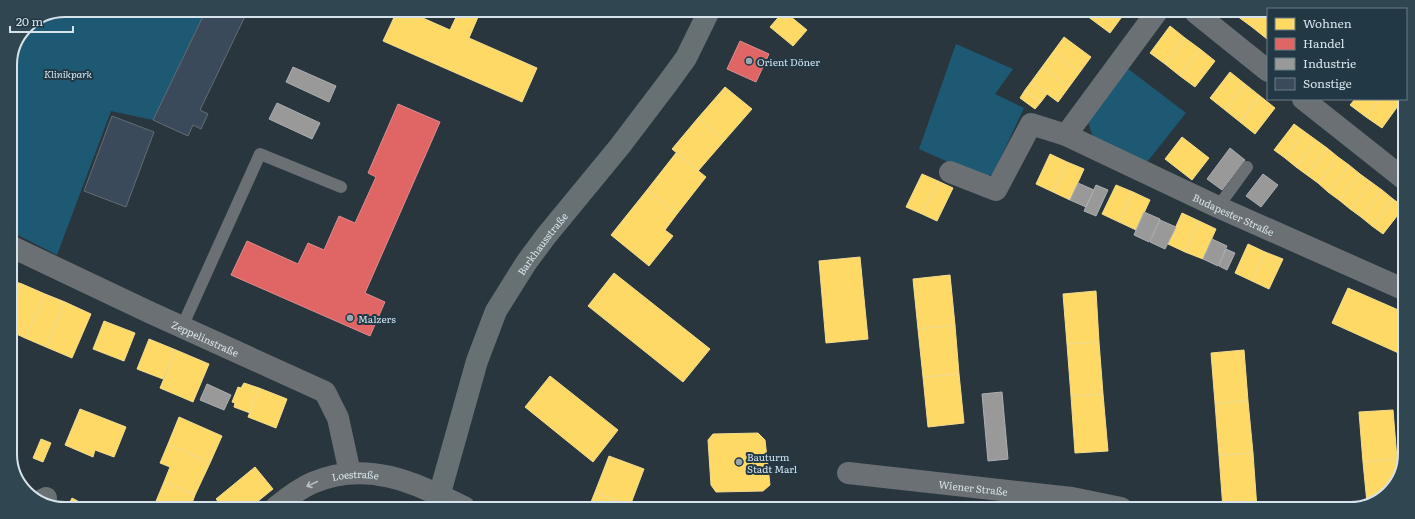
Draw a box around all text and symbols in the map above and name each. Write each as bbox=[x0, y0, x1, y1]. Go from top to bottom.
scale bar bbox=[10, 8, 73, 34]
legend bbox=[1267, 8, 1407, 100]
text: 20 m bbox=[16, 12, 43, 30]
text: Wohnen bbox=[1303, 14, 1352, 32]
text: Handel bbox=[1303, 34, 1345, 52]
place label: Orient Döner bbox=[757, 54, 820, 69]
text: Industrie bbox=[1303, 54, 1356, 72]
marker: Orient Döner bbox=[744, 56, 754, 66]
park label: Klinikpark bbox=[44, 66, 92, 81]
text: Sonstige bbox=[1303, 74, 1352, 92]
street label: Budapester Straße bbox=[1191, 189, 1277, 239]
street label: Barkhausstraße bbox=[513, 209, 570, 278]
place label: Malzers bbox=[358, 311, 396, 326]
marker: Malzers bbox=[345, 313, 355, 323]
street label: Zeppelinstraße bbox=[169, 316, 242, 360]
place label: Bauturm Stadt Marl bbox=[747, 449, 798, 476]
marker: Bauturm Stadt Marl bbox=[734, 457, 744, 467]
street label: Loestraße bbox=[330, 466, 380, 484]
street label: Wiener Straße bbox=[938, 476, 1009, 498]
one-way arrow bbox=[306, 480, 318, 488]

